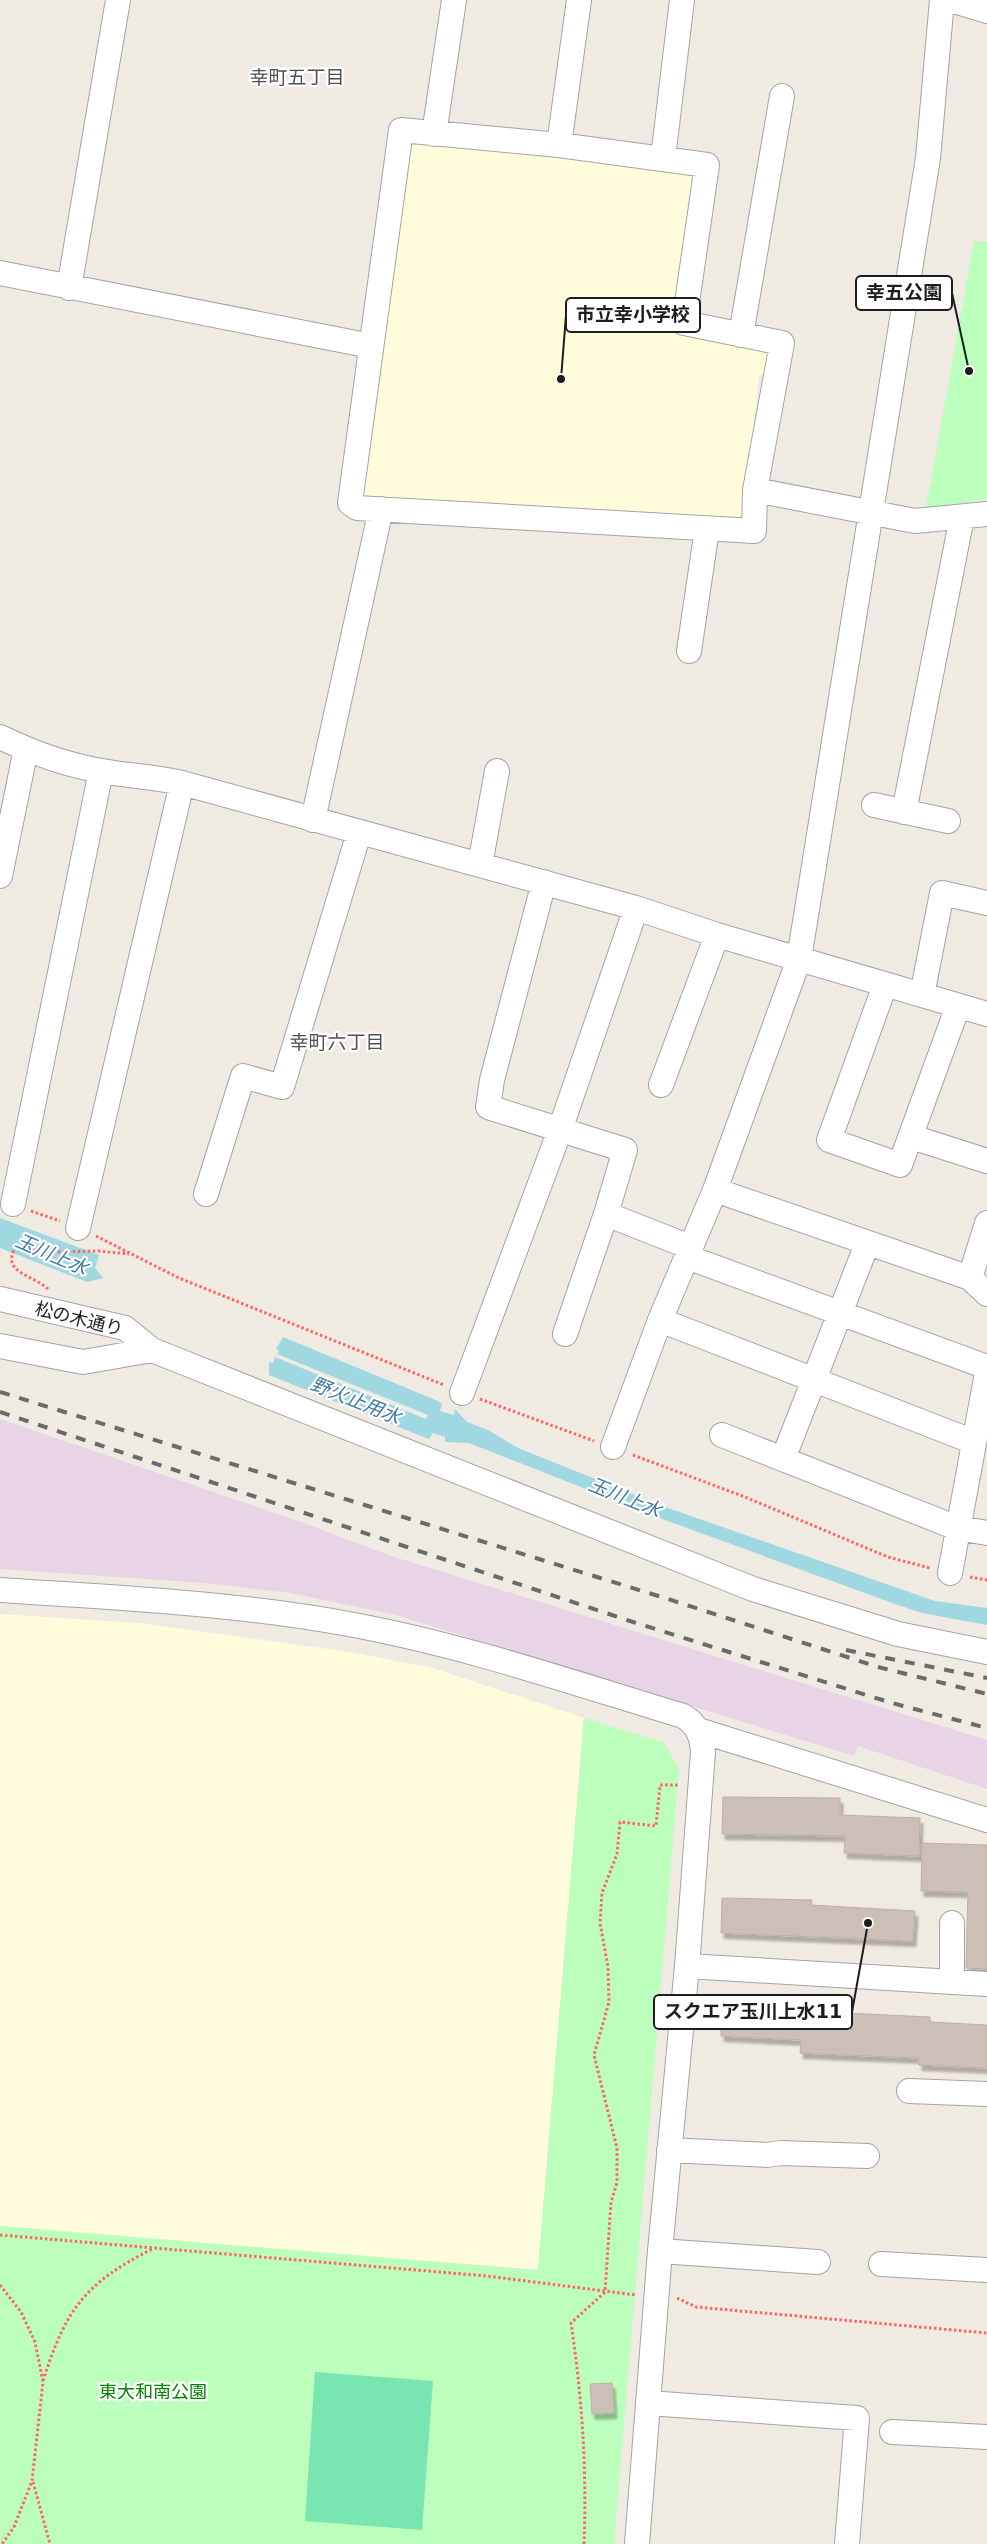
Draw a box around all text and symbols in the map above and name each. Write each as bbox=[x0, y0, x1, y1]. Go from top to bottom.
district label: 幸町五丁目 bbox=[249, 66, 345, 88]
callout: 幸五公園 bbox=[856, 276, 952, 310]
text: 幸五公園 bbox=[866, 281, 942, 303]
callout: 市立幸小学校 bbox=[566, 298, 700, 332]
text: 市立幸小学校 bbox=[576, 303, 690, 325]
district label: 幸町六丁目 bbox=[289, 1031, 385, 1053]
water label: 玉川上水 bbox=[13, 1229, 93, 1280]
street label: 松の木通り bbox=[33, 1297, 125, 1340]
water label: 野火止用水 bbox=[308, 1372, 406, 1429]
water label: 玉川上水 bbox=[586, 1473, 666, 1522]
callout: スクエア玉川上水11 bbox=[654, 1995, 852, 2029]
text: スクエア玉川上水11 bbox=[664, 2000, 842, 2022]
park label: 東大和南公園 bbox=[99, 2381, 207, 2402]

